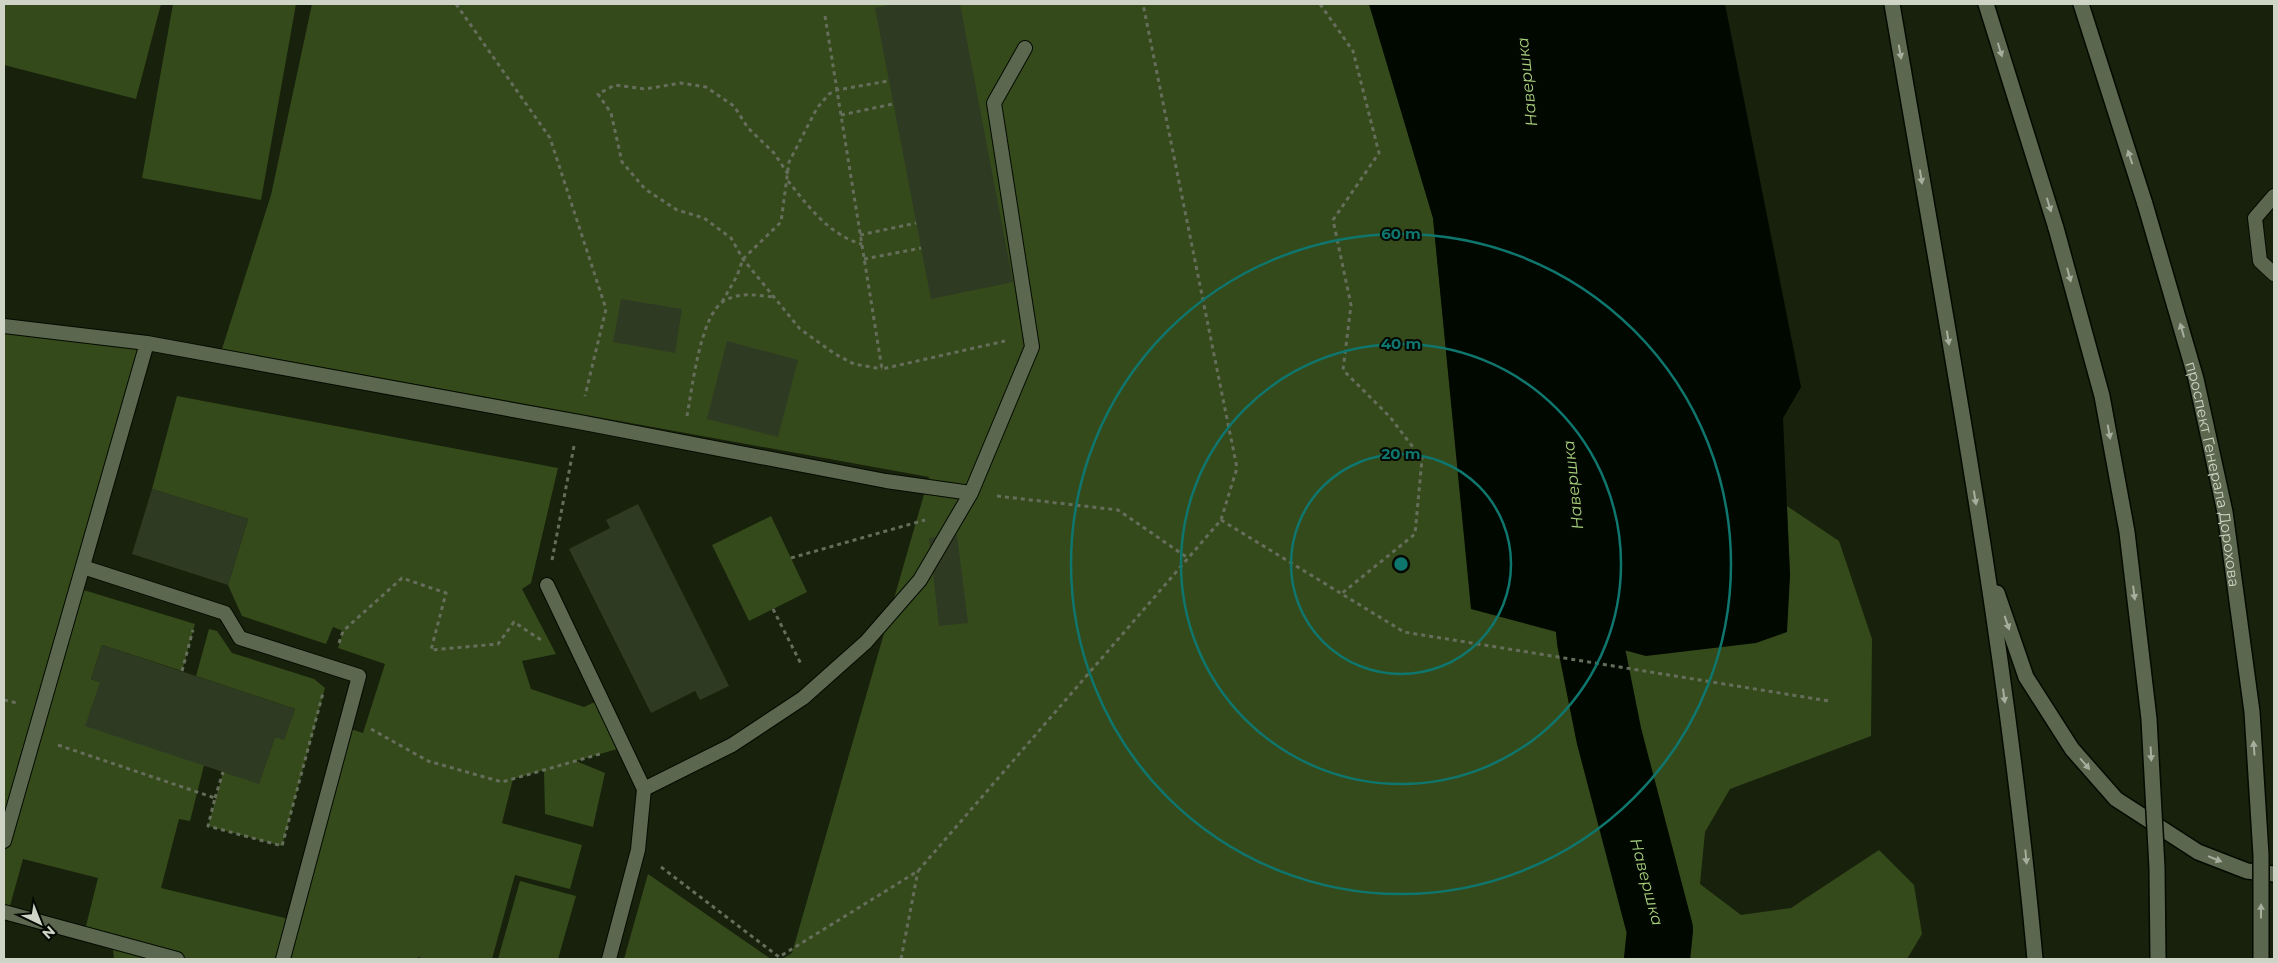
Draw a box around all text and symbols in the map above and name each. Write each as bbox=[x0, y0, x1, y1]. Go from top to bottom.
water label: Навершка bbox=[1513, 36, 1541, 128]
one-way arrow bbox=[1997, 43, 2005, 58]
one-way arrow bbox=[1897, 44, 1905, 60]
one-way arrow bbox=[2126, 149, 2134, 164]
one-way arrow bbox=[1918, 170, 1926, 186]
one-way arrow bbox=[2045, 198, 2053, 213]
text: 60 m bbox=[1381, 224, 1421, 243]
one-way arrow bbox=[2065, 267, 2073, 283]
one-way arrow bbox=[2177, 323, 2185, 338]
one-way arrow bbox=[1945, 330, 1953, 346]
text: 40 m bbox=[1381, 334, 1421, 353]
street label: проспект Генерала Дорохова bbox=[2182, 359, 2245, 588]
one-way arrow bbox=[2105, 425, 2113, 441]
water label: Навершка bbox=[1559, 439, 1587, 531]
text: 20 m bbox=[1381, 444, 1421, 463]
one-way arrow bbox=[1971, 490, 1979, 506]
centre of rings bbox=[1392, 555, 1410, 573]
one-way arrow bbox=[2130, 585, 2138, 601]
one-way arrow bbox=[2003, 616, 2011, 631]
one-way arrow bbox=[2001, 688, 2009, 704]
one-way arrow bbox=[2250, 740, 2258, 756]
one-way arrow bbox=[2147, 747, 2155, 763]
one-way arrow bbox=[2080, 757, 2091, 770]
water label: Навершка bbox=[1627, 836, 1668, 927]
one-way arrow bbox=[2022, 849, 2030, 865]
one-way arrow bbox=[2208, 855, 2222, 863]
north arrow bbox=[15, 898, 65, 948]
one-way arrow bbox=[2257, 902, 2265, 918]
text: N bbox=[39, 922, 59, 943]

